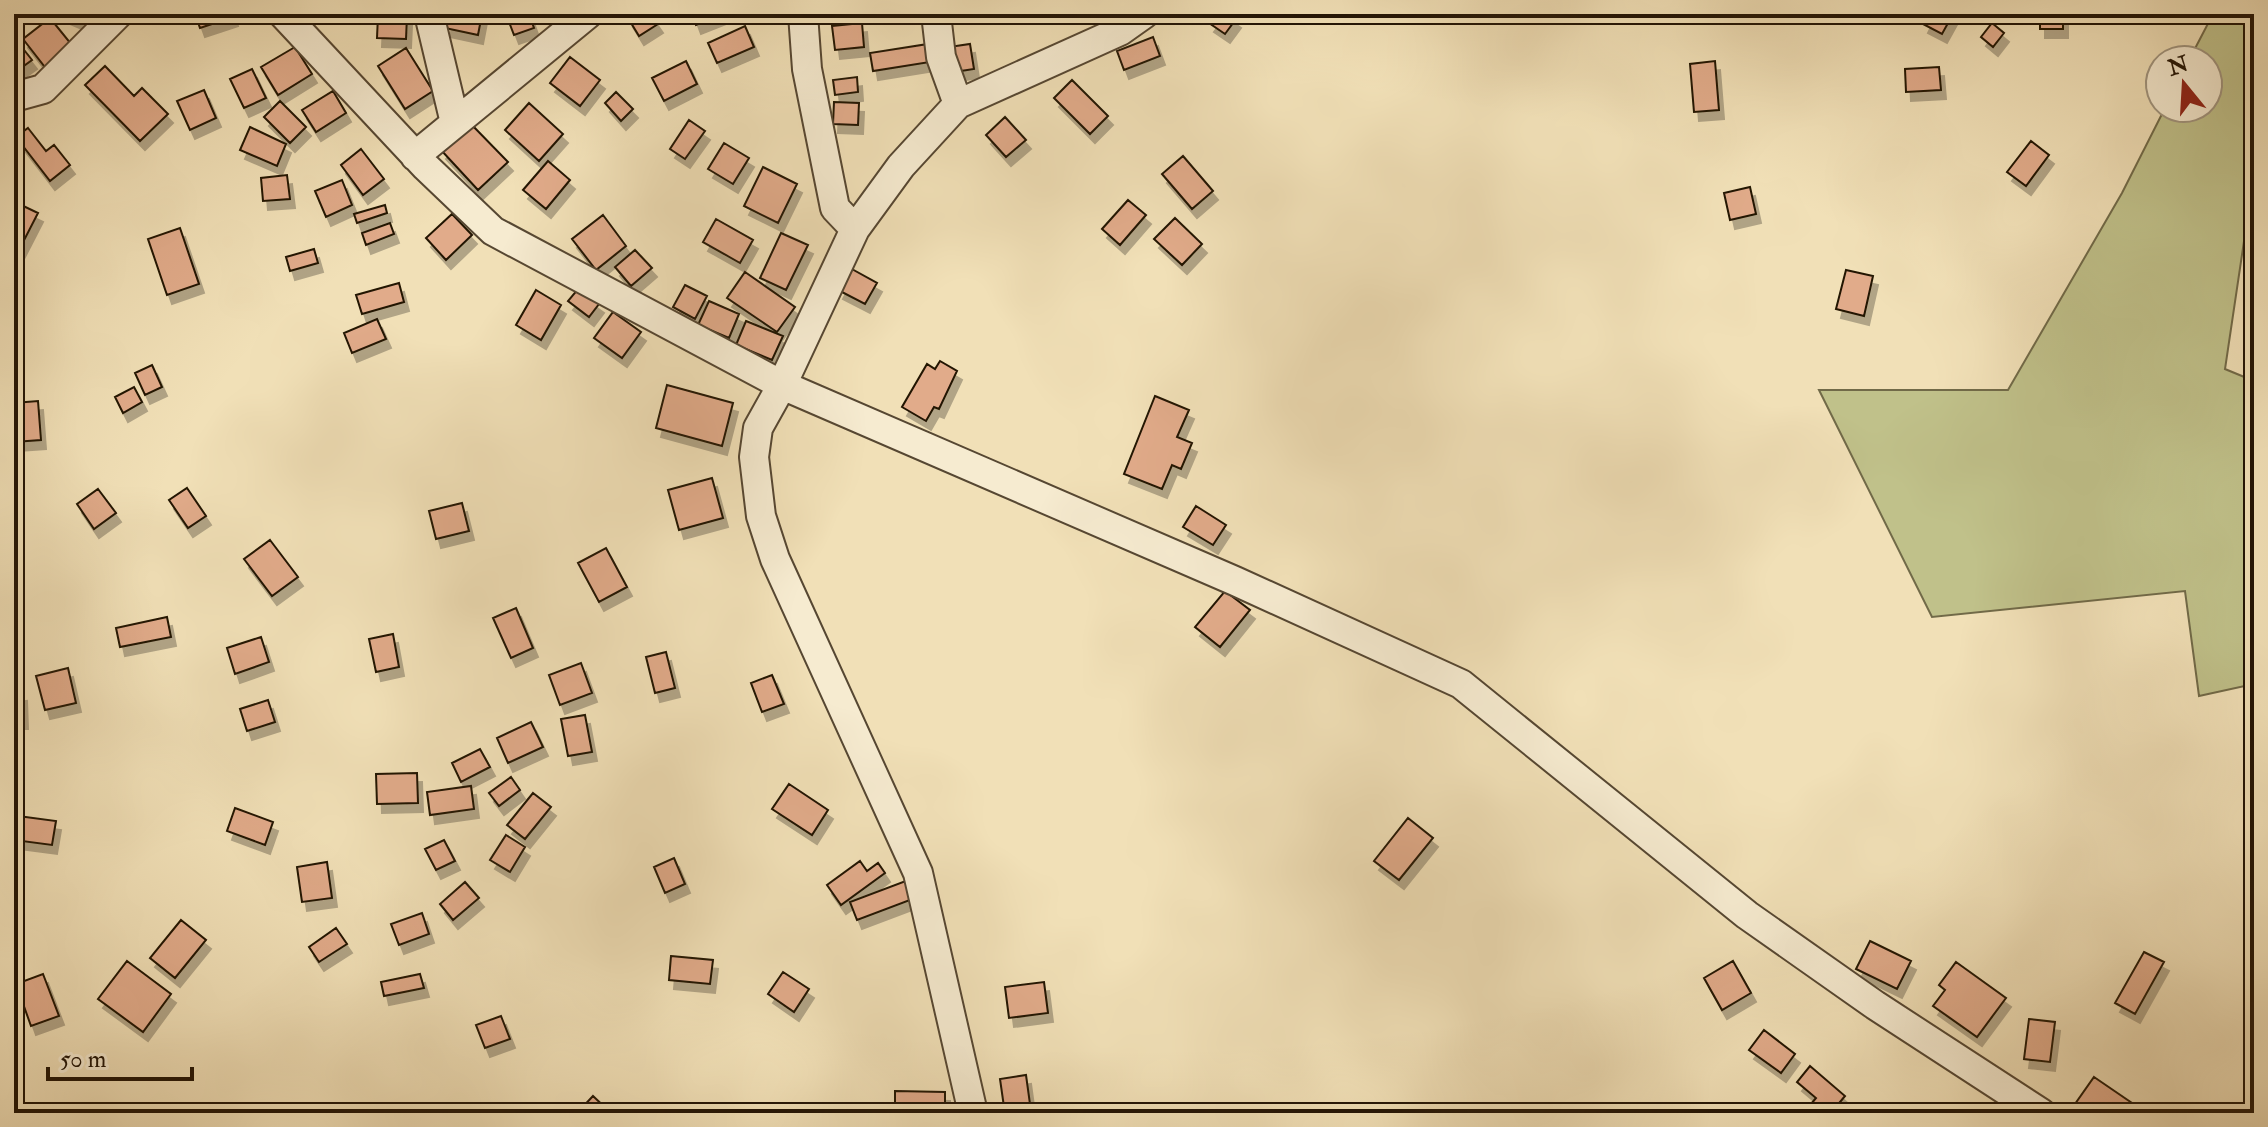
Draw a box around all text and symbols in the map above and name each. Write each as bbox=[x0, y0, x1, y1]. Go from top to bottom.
north arrow bbox=[2144, 44, 2224, 124]
text: N bbox=[2163, 49, 2192, 83]
scale bar bbox=[48, 1031, 192, 1081]
text: 50 m bbox=[60, 1044, 107, 1075]

